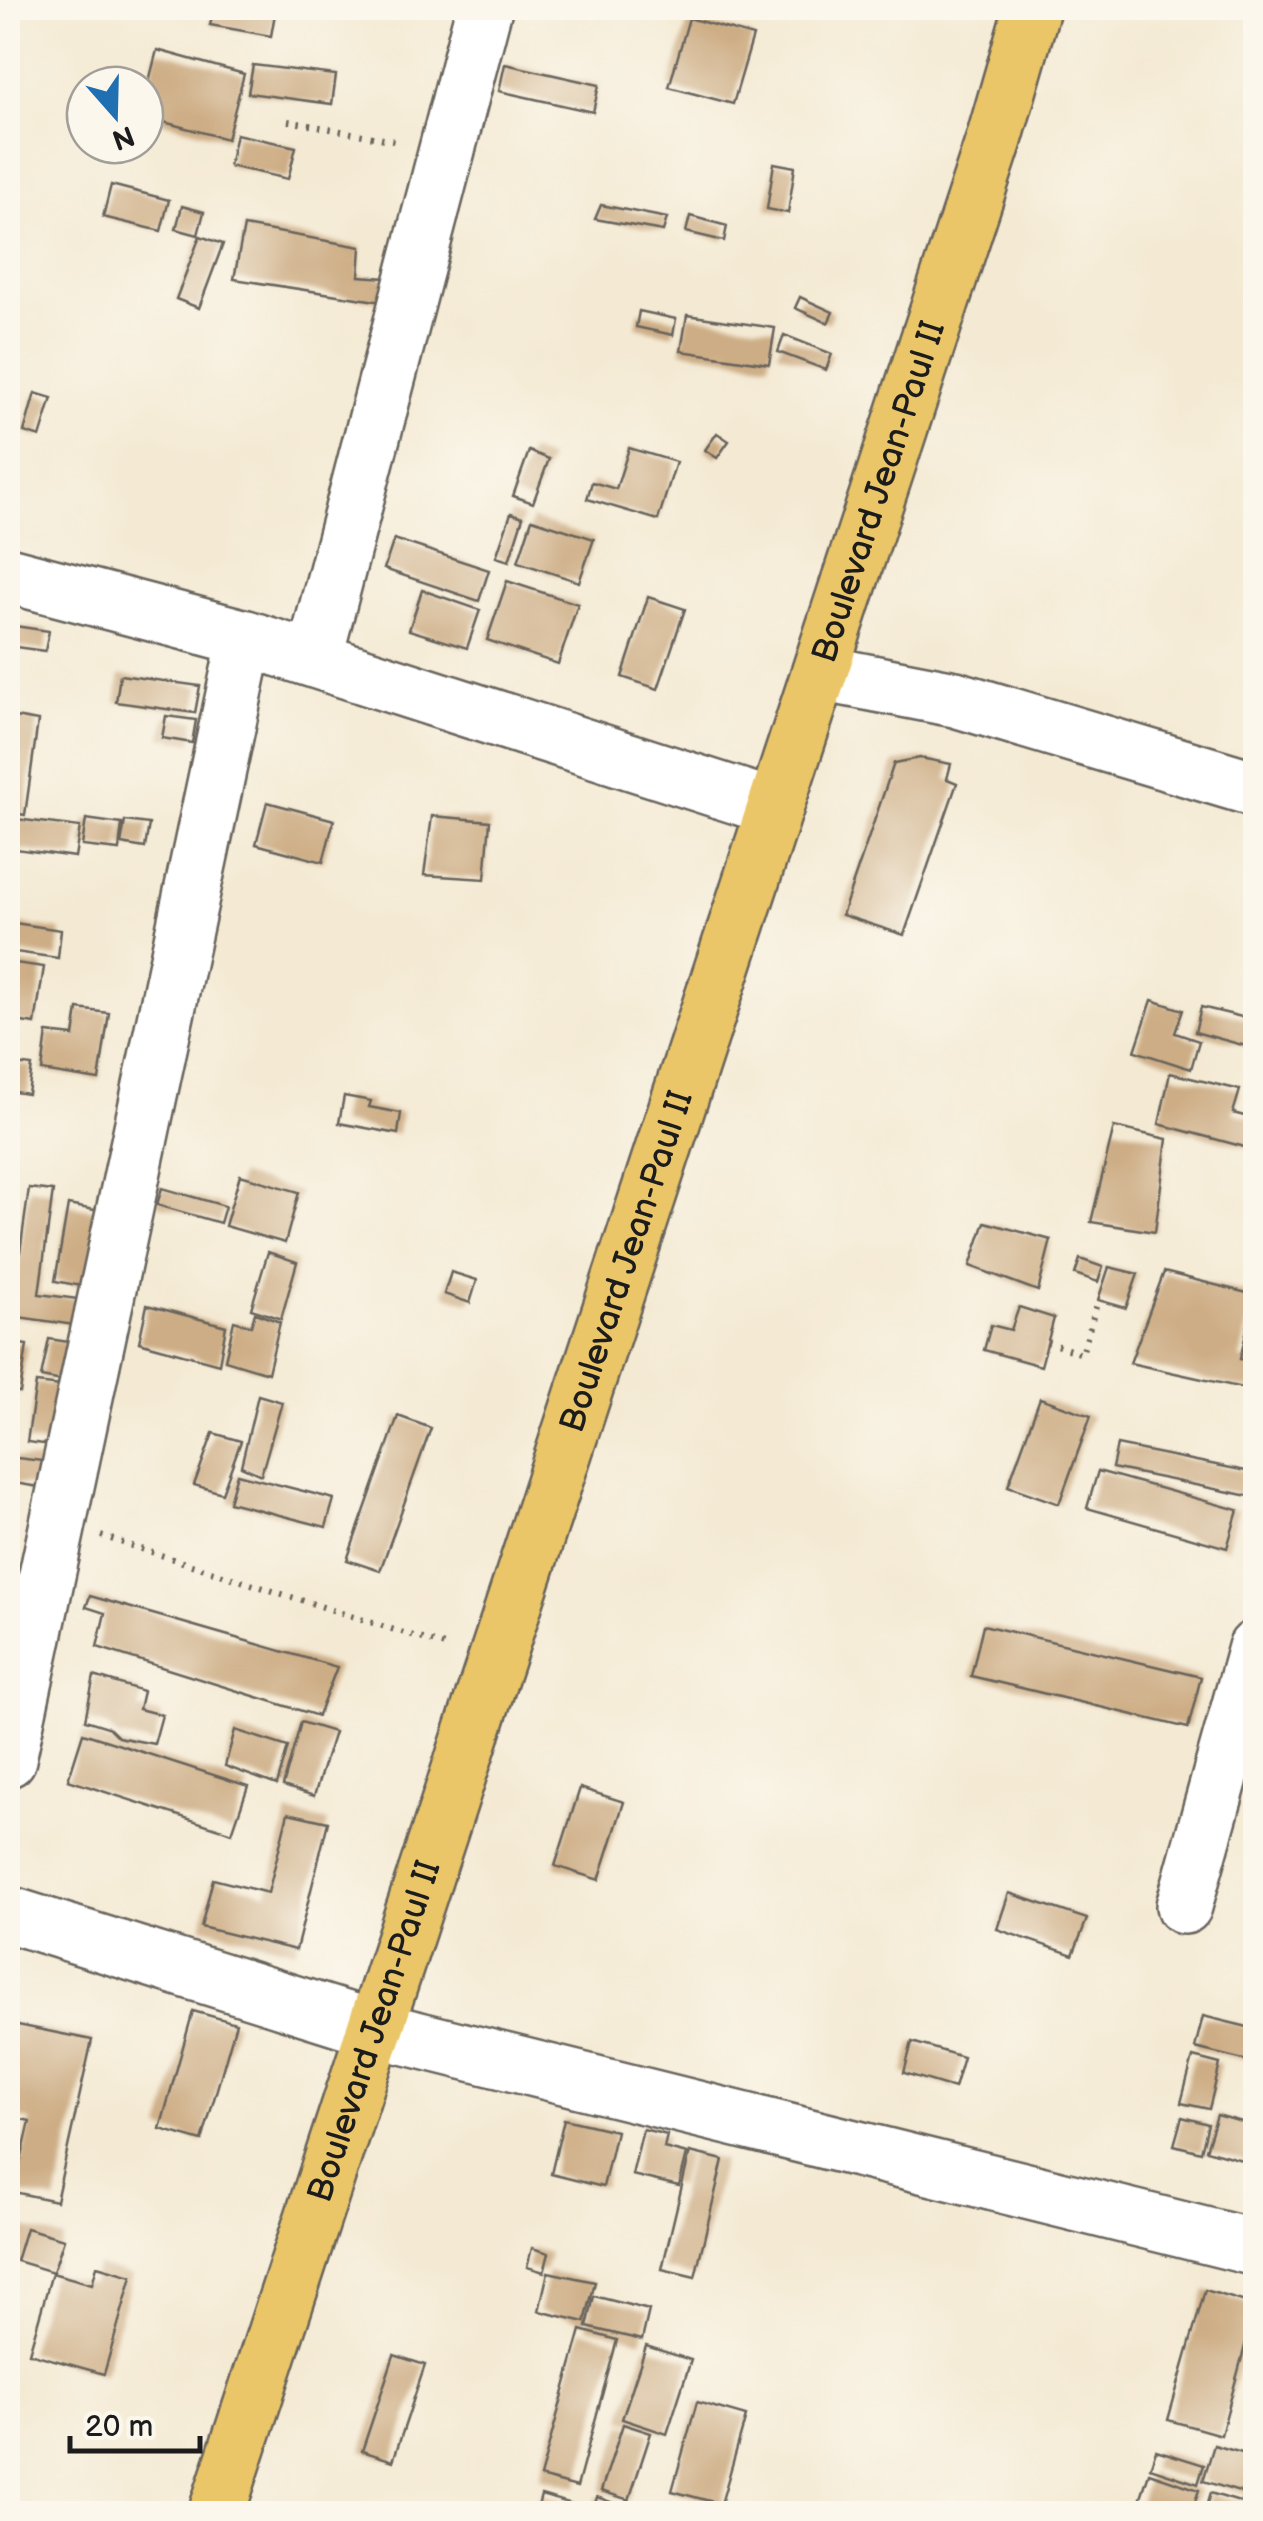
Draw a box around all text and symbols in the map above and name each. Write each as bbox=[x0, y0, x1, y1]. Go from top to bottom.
north arrow bbox=[65, 65, 165, 165]
text: N bbox=[108, 118, 139, 156]
street label: Boulevard Jean-Paul II bbox=[803, 316, 955, 668]
street label: Boulevard Jean-Paul II bbox=[550, 1085, 702, 1438]
street label: Boulevard Jean-Paul II bbox=[298, 1855, 450, 2207]
scale bar bbox=[70, 2391, 200, 2453]
text: 20 m bbox=[85, 2409, 153, 2445]

